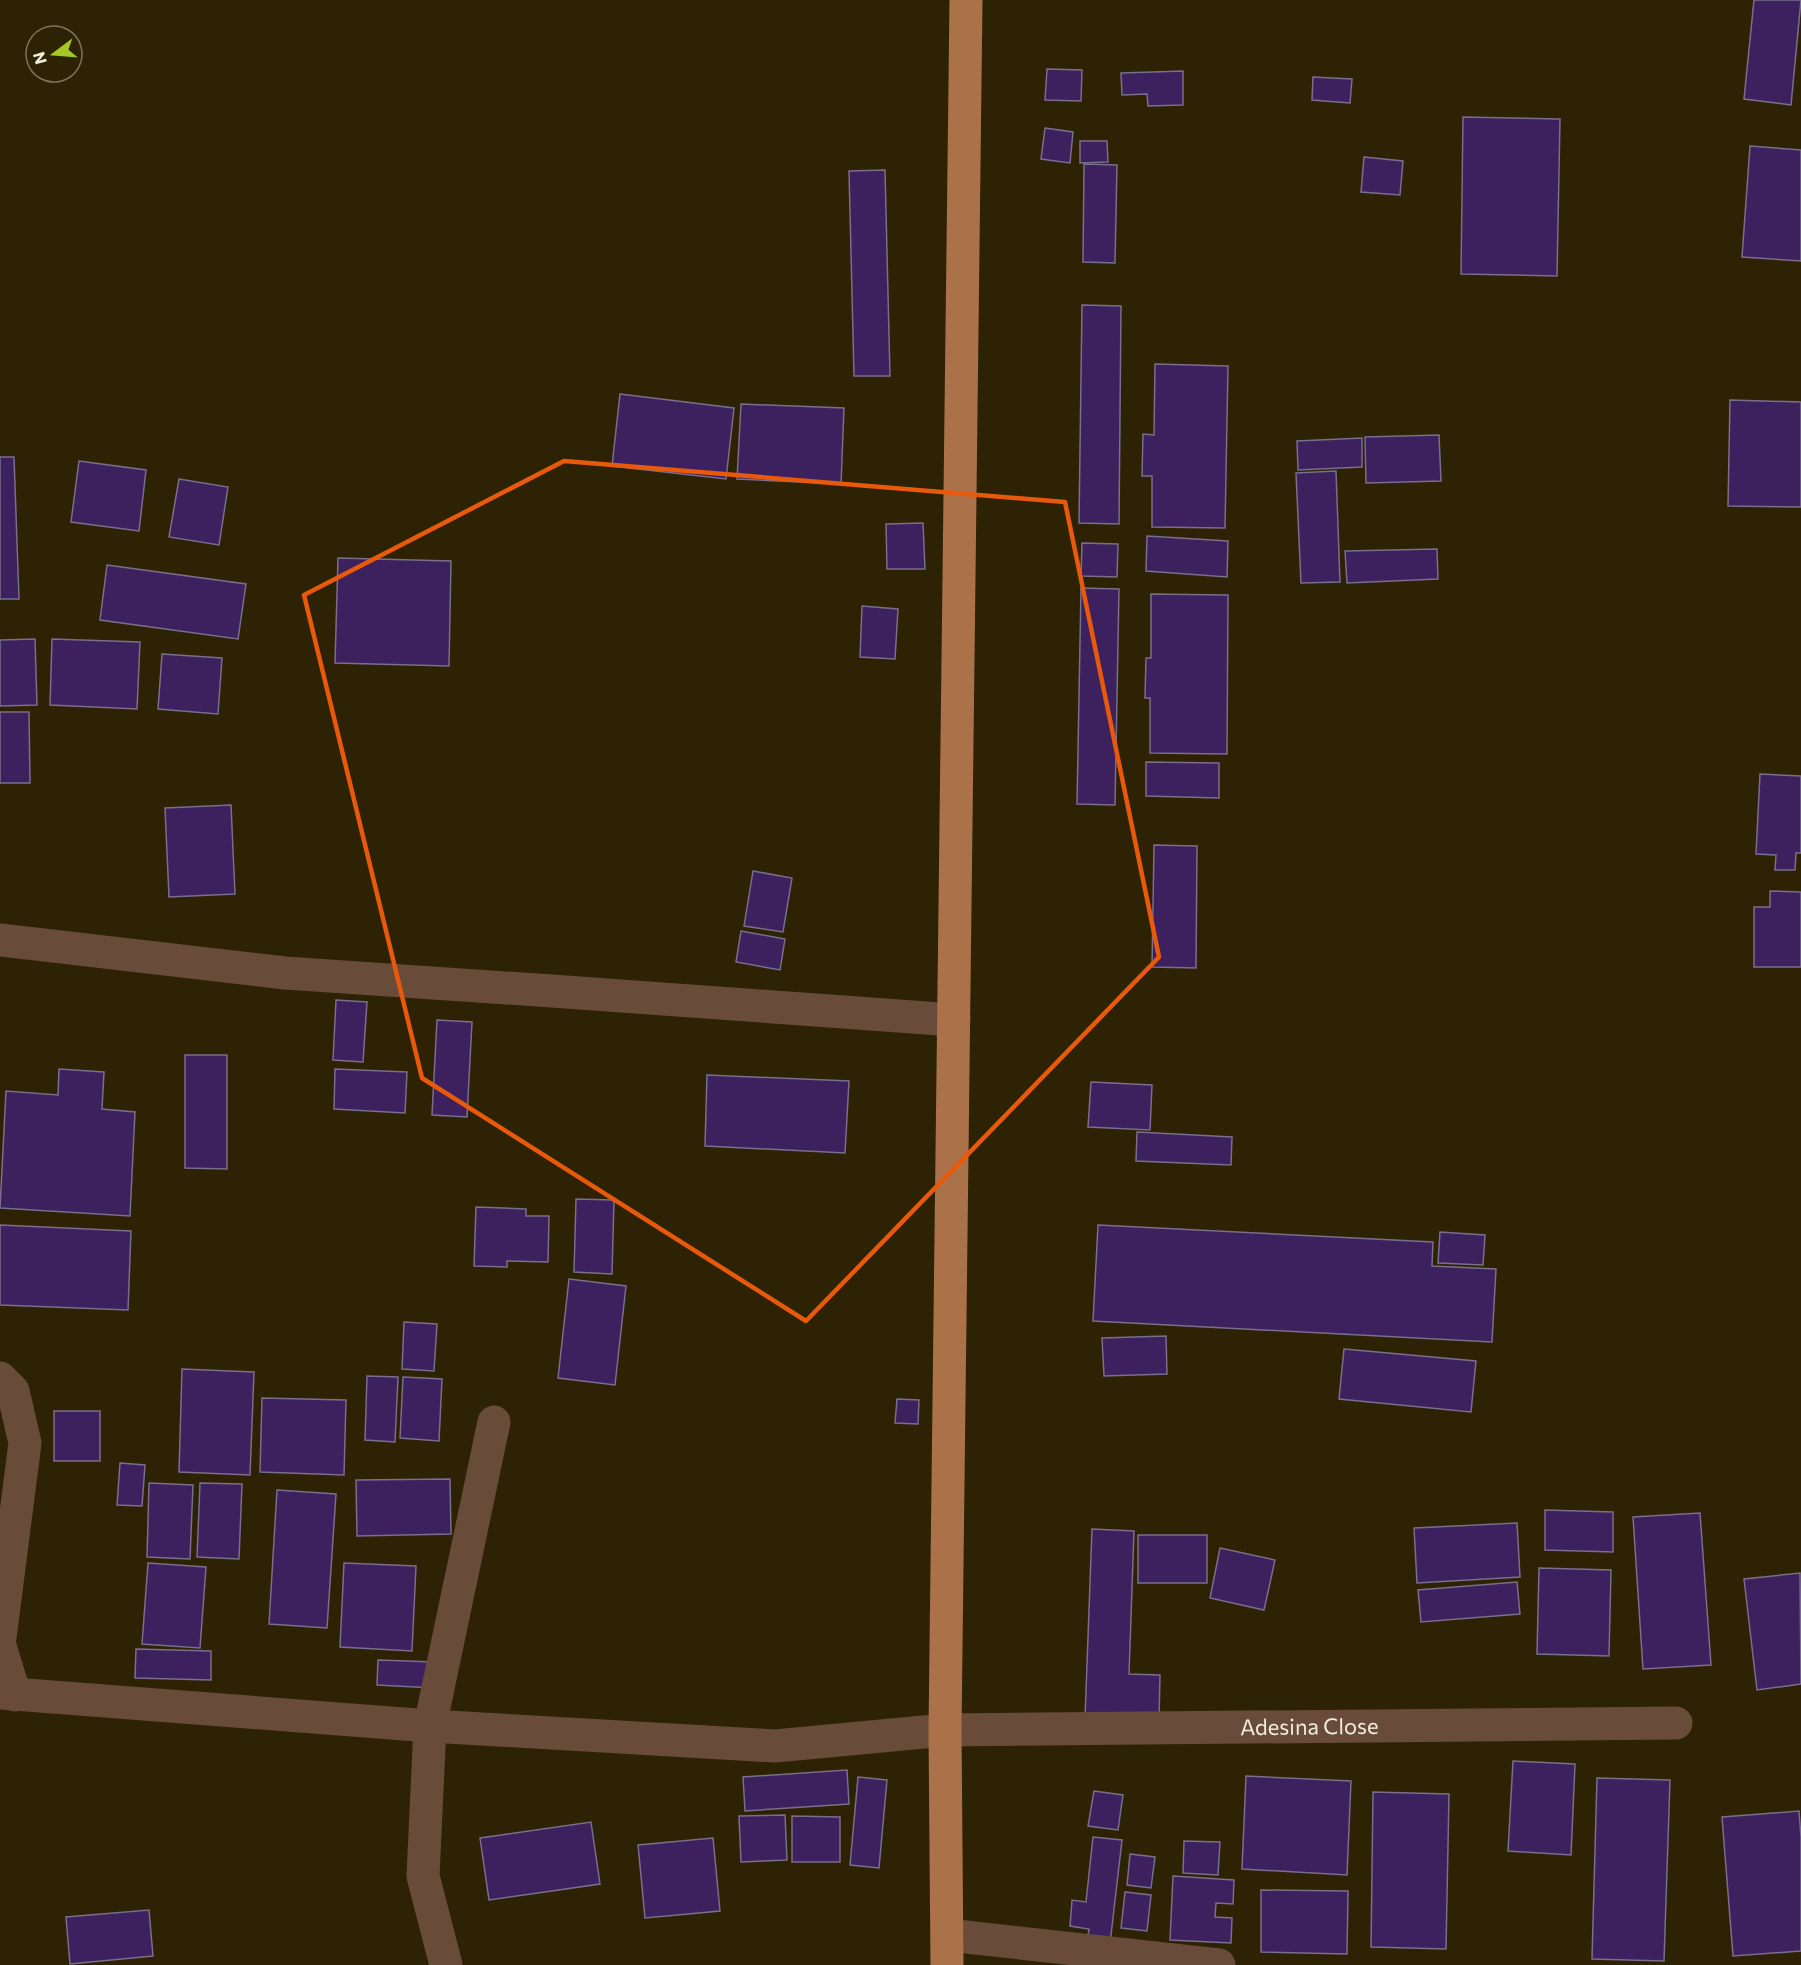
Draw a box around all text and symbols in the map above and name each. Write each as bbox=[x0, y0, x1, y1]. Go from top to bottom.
north arrow bbox=[24, 24, 84, 84]
text: N bbox=[28, 50, 50, 67]
street label: Adesina Close bbox=[1240, 1712, 1379, 1740]

